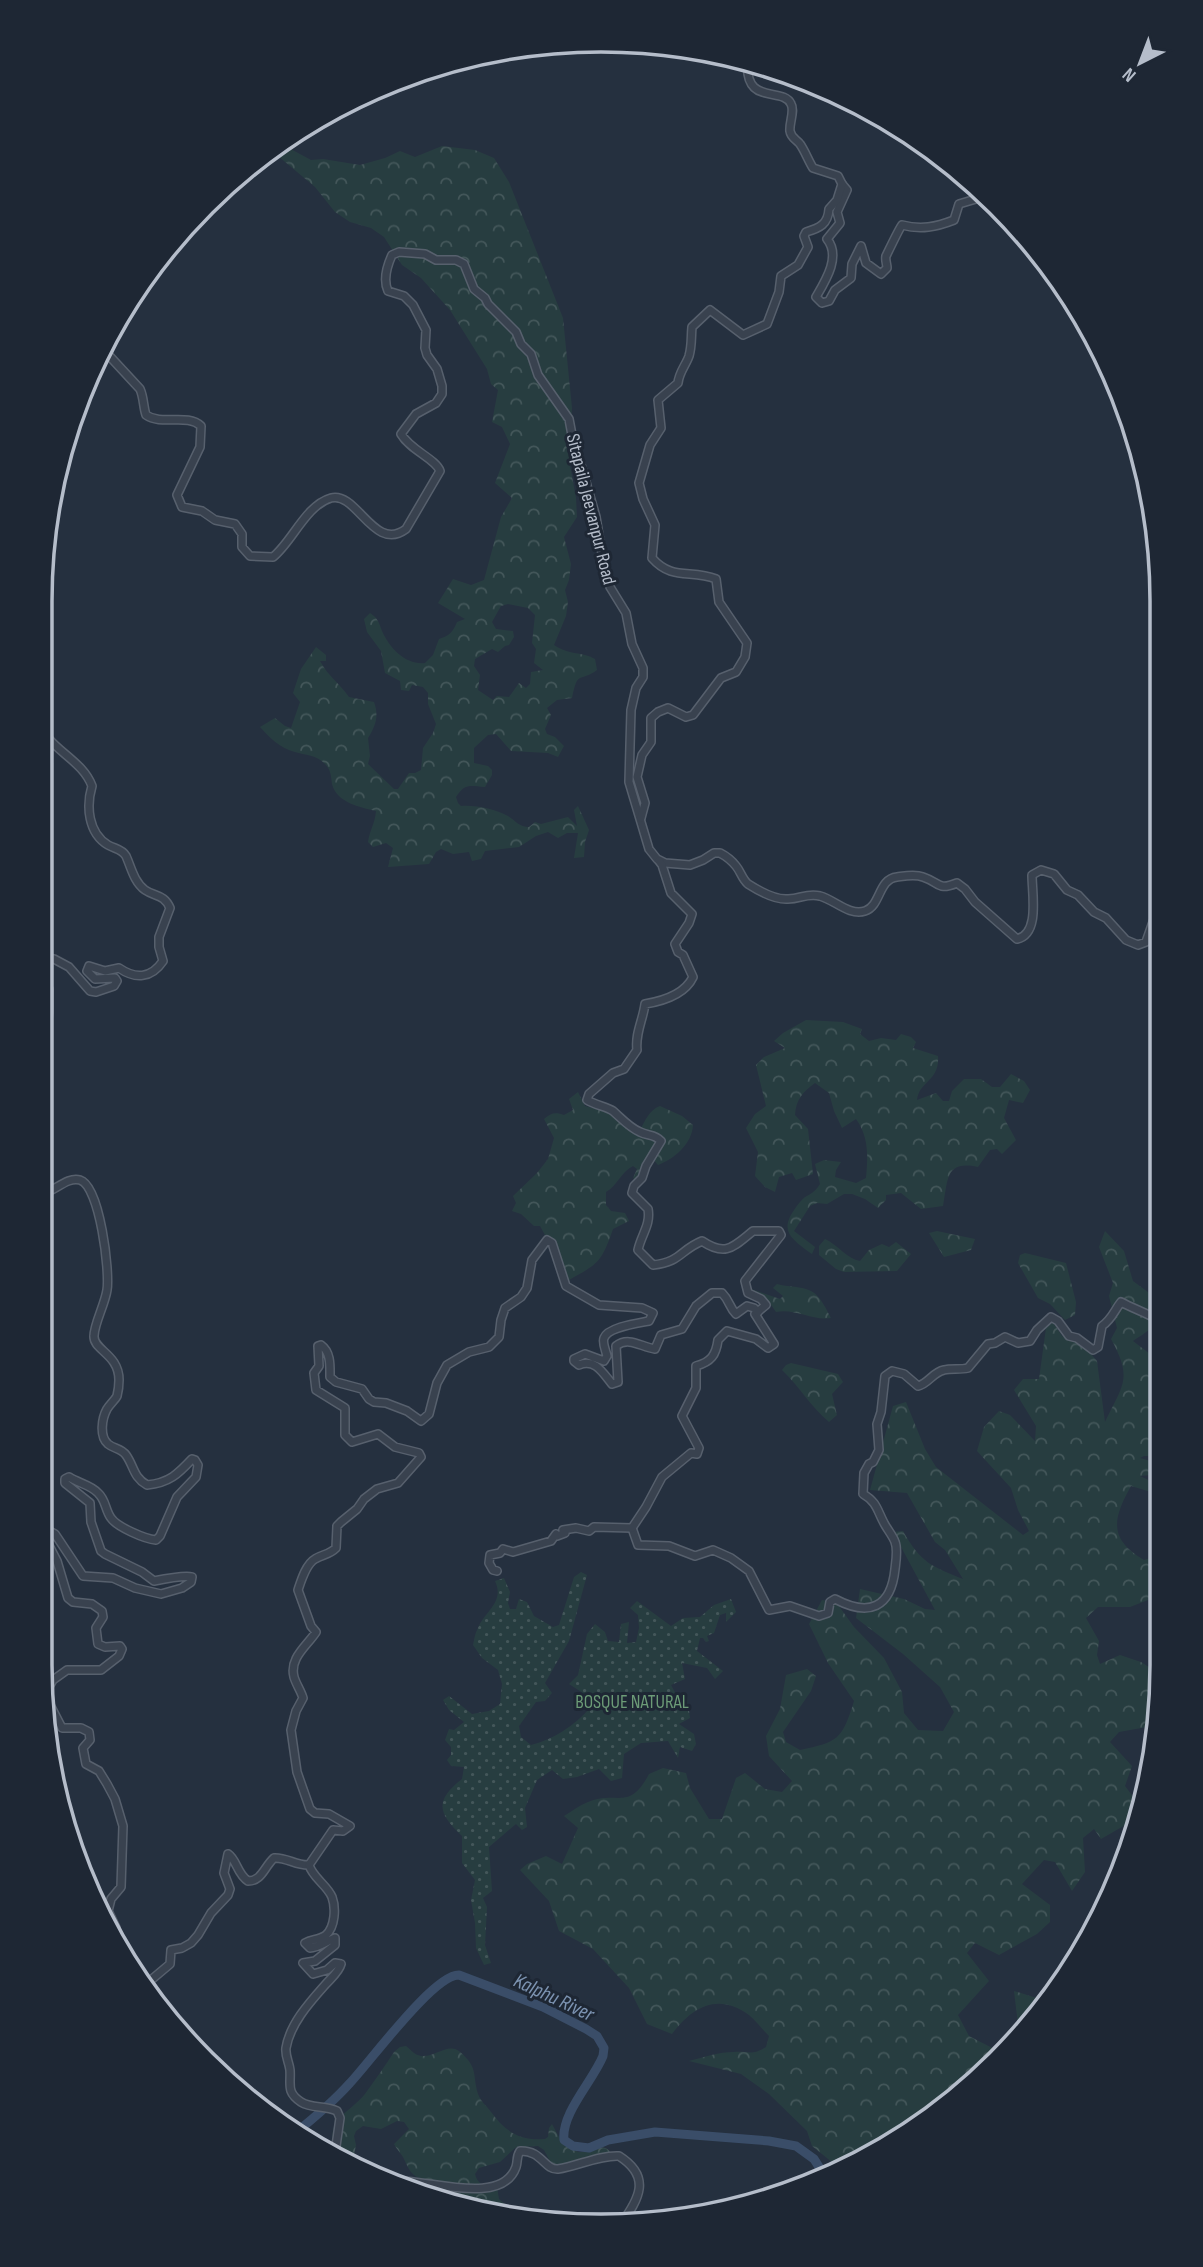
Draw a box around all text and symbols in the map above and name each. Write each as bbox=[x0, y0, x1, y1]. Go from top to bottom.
north arrow bbox=[1105, 28, 1175, 98]
text: N bbox=[1118, 63, 1141, 86]
street label: Sitapaila Jeevanpur Road bbox=[561, 432, 620, 587]
park label: BOSQUE NATURAL bbox=[575, 1691, 689, 1714]
water label: Kalphu River bbox=[510, 1968, 599, 2027]

